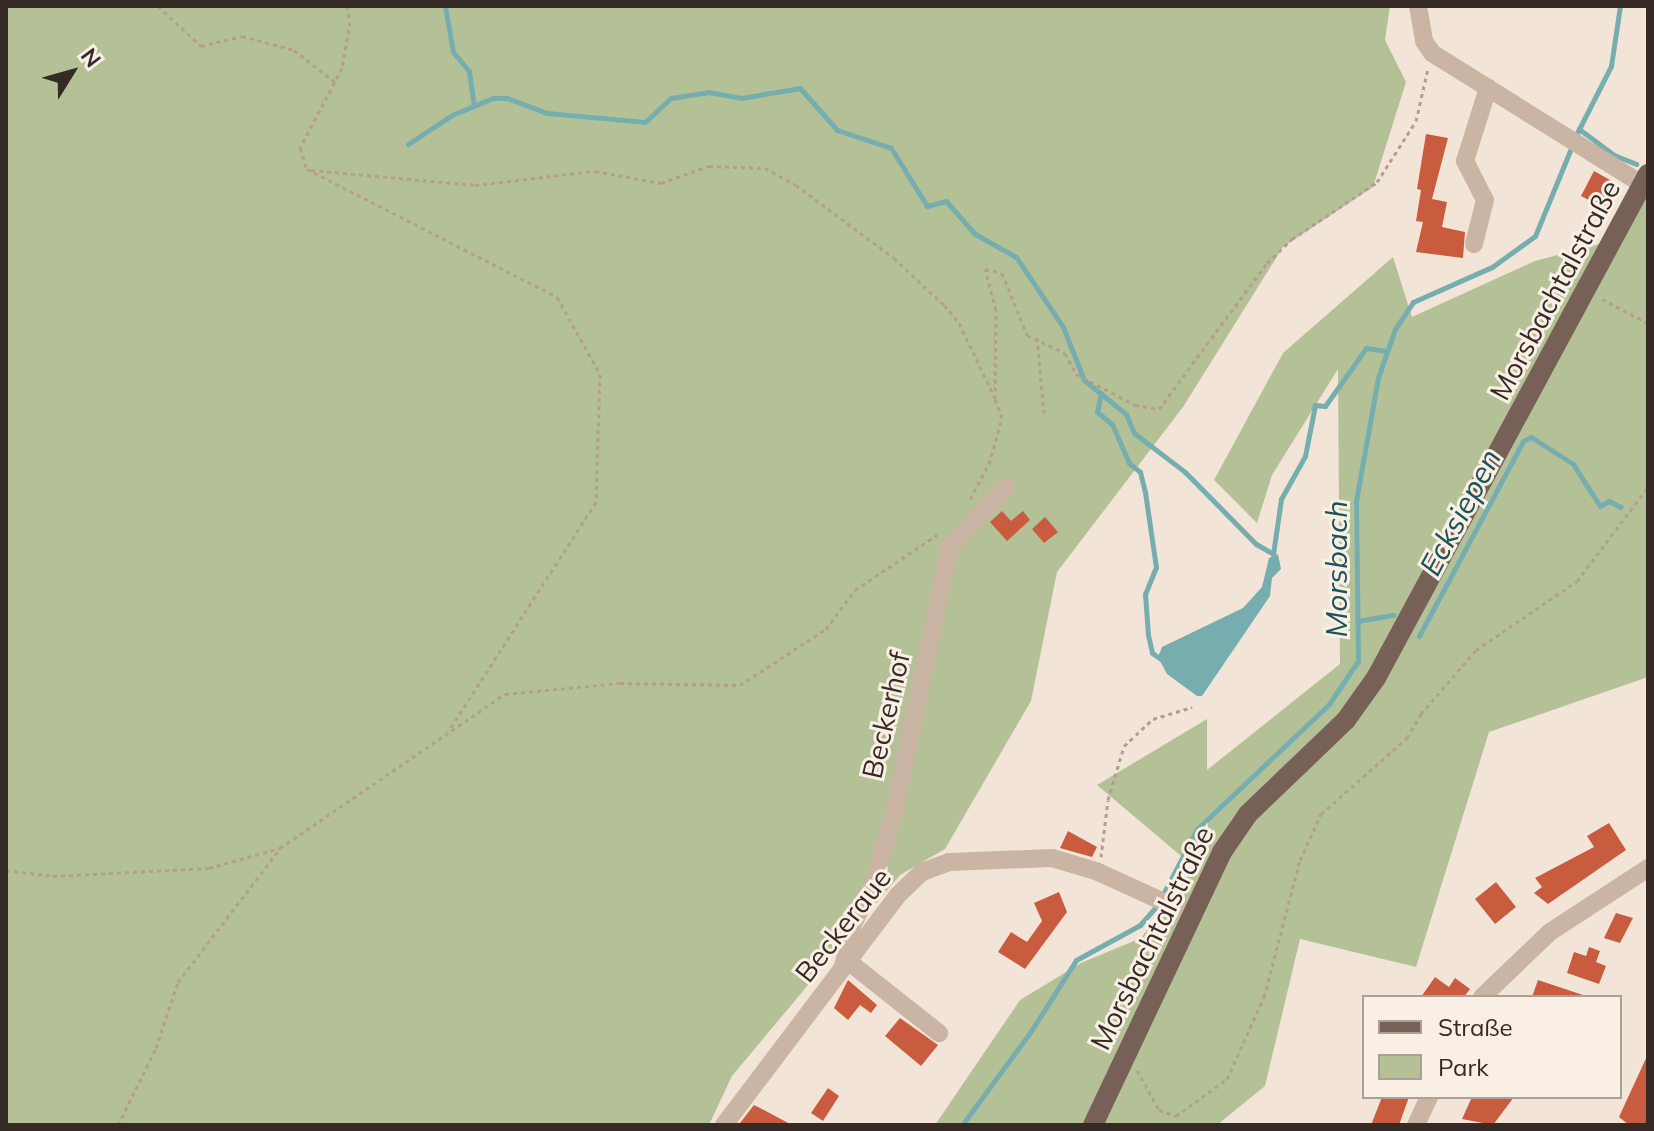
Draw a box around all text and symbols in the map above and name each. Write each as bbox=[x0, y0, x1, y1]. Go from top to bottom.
north arrow bbox=[32, 32, 112, 112]
text: N bbox=[75, 42, 107, 73]
street label: Morsbachtalstraße bbox=[1483, 174, 1627, 406]
water label: Ecksiepen bbox=[1412, 443, 1508, 581]
water label: Morsbach bbox=[1318, 501, 1354, 637]
street label: Beckerhof bbox=[855, 648, 917, 782]
street label: Morsbachtalstraße bbox=[1083, 821, 1221, 1055]
street label: Beckeraue bbox=[788, 861, 898, 989]
legend bbox=[1362, 995, 1622, 1099]
text: Straße bbox=[1438, 1012, 1513, 1042]
text: Park bbox=[1438, 1052, 1489, 1082]

